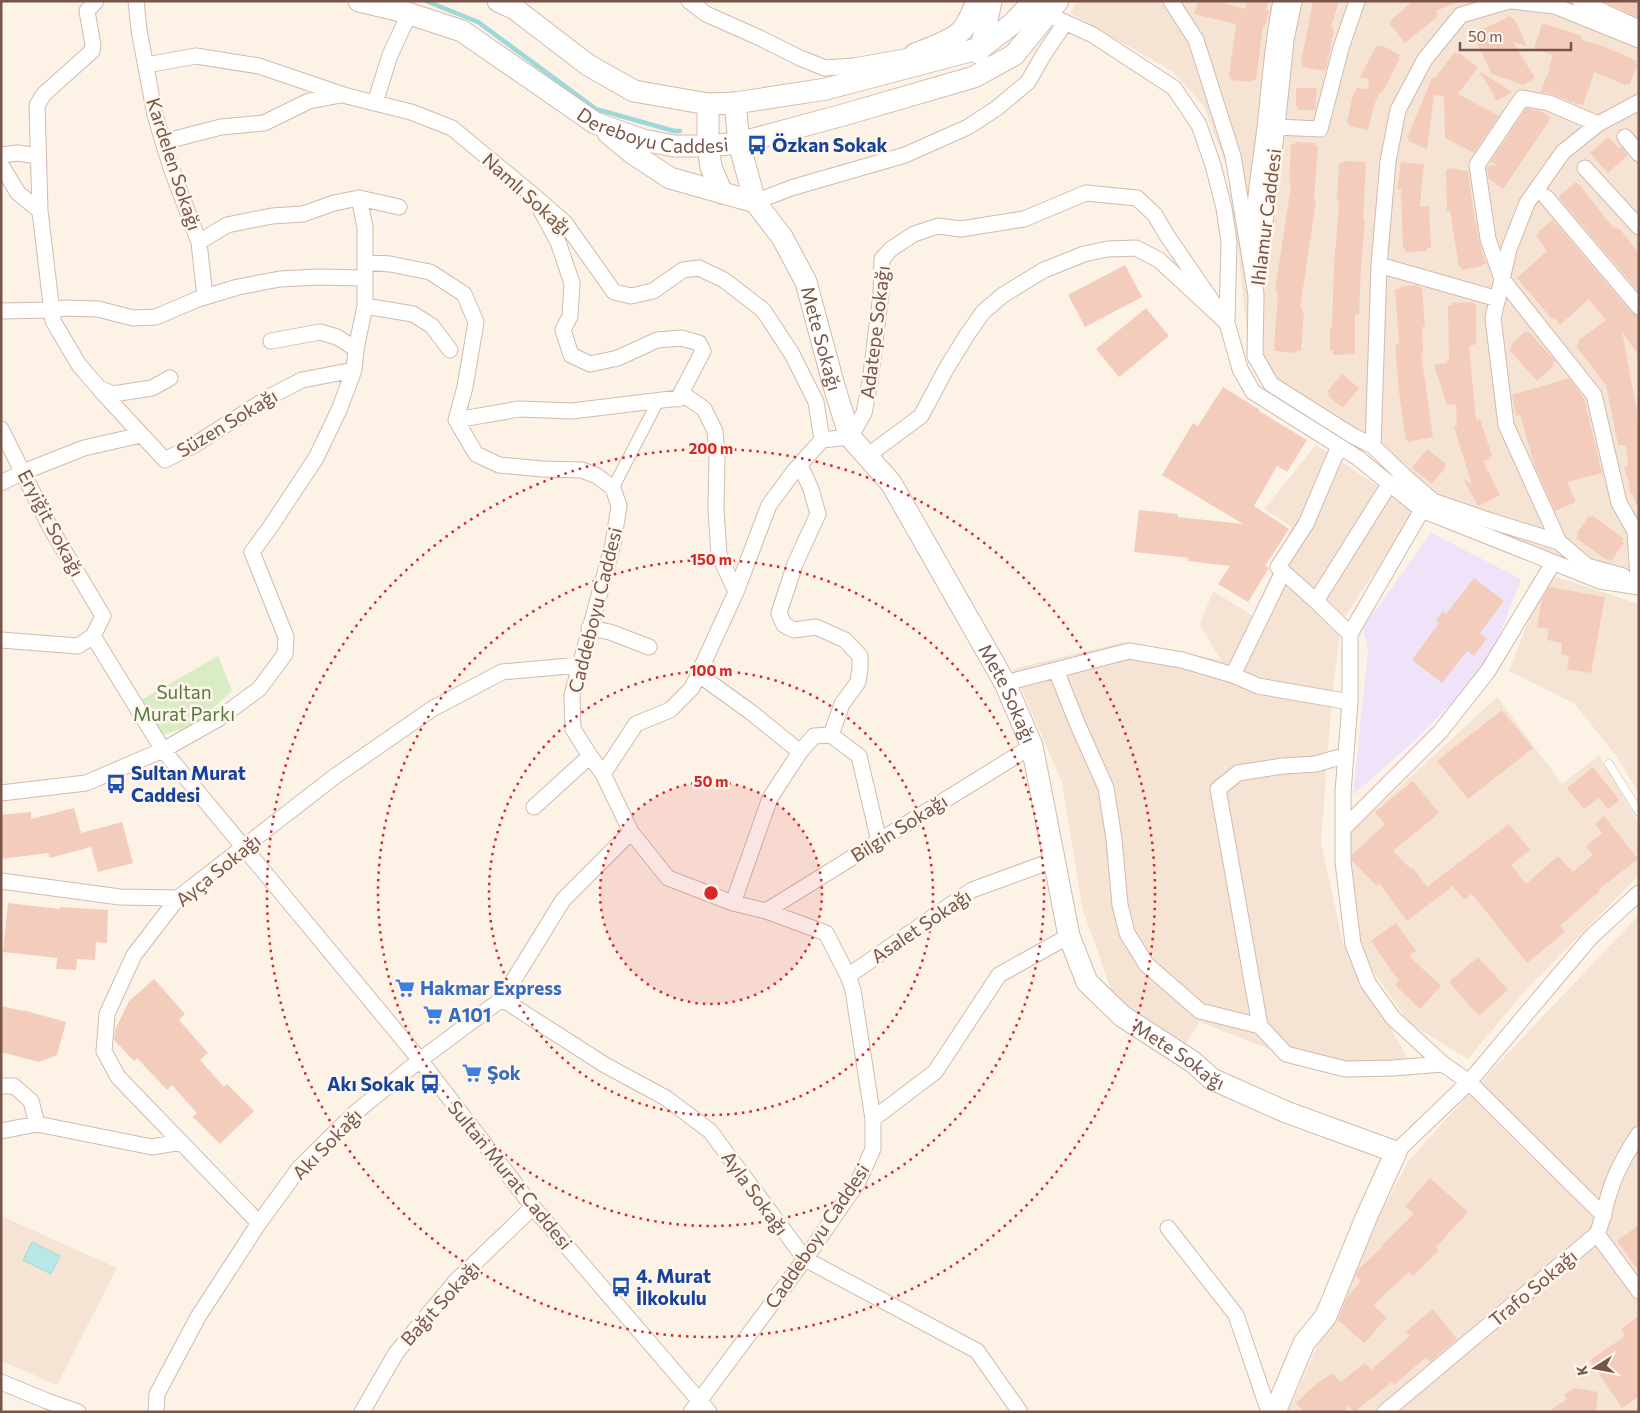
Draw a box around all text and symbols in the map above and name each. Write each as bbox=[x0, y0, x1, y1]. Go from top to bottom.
scale bar bbox=[1460, 20, 1571, 52]
text: 50 m bbox=[1468, 27, 1502, 45]
street label: Kardelen Sokağı bbox=[142, 95, 207, 233]
street label: Dereboyu Caddesi bbox=[573, 102, 729, 157]
place label: Özkan Sokak bbox=[772, 133, 887, 156]
bus stop icon: Özkan Sokak bbox=[746, 134, 768, 156]
street label: Ihlamur Caddesi bbox=[1246, 147, 1285, 287]
street label: Namlı Sokağı bbox=[478, 148, 577, 240]
street label: Adatepe Sokağı bbox=[855, 264, 894, 400]
street label: Mete Sokağı bbox=[797, 284, 847, 394]
street label: Süzen Sokağı bbox=[172, 383, 281, 462]
text: 200 m bbox=[689, 439, 733, 457]
street label: Eryiğit Sokağı bbox=[14, 465, 89, 580]
street label: Caddeboyu Caddesi bbox=[563, 525, 626, 695]
text: 150 m bbox=[690, 550, 732, 568]
street label: Mete Sokağı bbox=[974, 640, 1041, 746]
text: 100 m bbox=[690, 661, 732, 679]
park label: Sultan Murat Parkı bbox=[133, 680, 235, 725]
place label: Sultan Murat Caddesi bbox=[131, 761, 246, 806]
text: 50 m bbox=[694, 772, 728, 790]
bus stop icon: Sultan Murat Caddesi bbox=[105, 773, 127, 795]
street label: Bilgin Sokağı bbox=[846, 789, 951, 866]
street label: Ayça Sokağı bbox=[171, 828, 265, 911]
centre of rings bbox=[702, 884, 720, 902]
street label: Asalet Sokağı bbox=[866, 884, 975, 967]
place label: Hakmar Express bbox=[420, 976, 562, 999]
supermarket icon: Hakmar Express bbox=[394, 977, 416, 999]
place label: A101 bbox=[448, 1003, 491, 1026]
supermarket icon: A101 bbox=[422, 1004, 444, 1026]
street label: Mete Sokağı bbox=[1129, 1014, 1229, 1094]
place label: Şok bbox=[487, 1061, 521, 1084]
supermarket icon: Şok bbox=[461, 1062, 483, 1084]
place label: Akı Sokak bbox=[327, 1072, 415, 1095]
bus stop icon: Akı Sokak bbox=[419, 1073, 441, 1095]
street label: Sultan Murat Caddesi bbox=[443, 1096, 577, 1254]
street label: Akı Sokağı bbox=[287, 1103, 366, 1184]
street label: Ayla Sokağı bbox=[717, 1146, 794, 1239]
street label: Caddeboyu Caddesi bbox=[760, 1159, 874, 1313]
street label: Trafo Sokağı bbox=[1484, 1244, 1581, 1331]
street label: Bağıt Sokağı bbox=[395, 1255, 484, 1350]
place label: 4. Murat İlkokulu bbox=[636, 1264, 711, 1309]
bus stop icon: 4. Murat İlkokulu bbox=[610, 1276, 632, 1298]
north arrow bbox=[1570, 1343, 1620, 1393]
text: K bbox=[1572, 1364, 1591, 1377]

